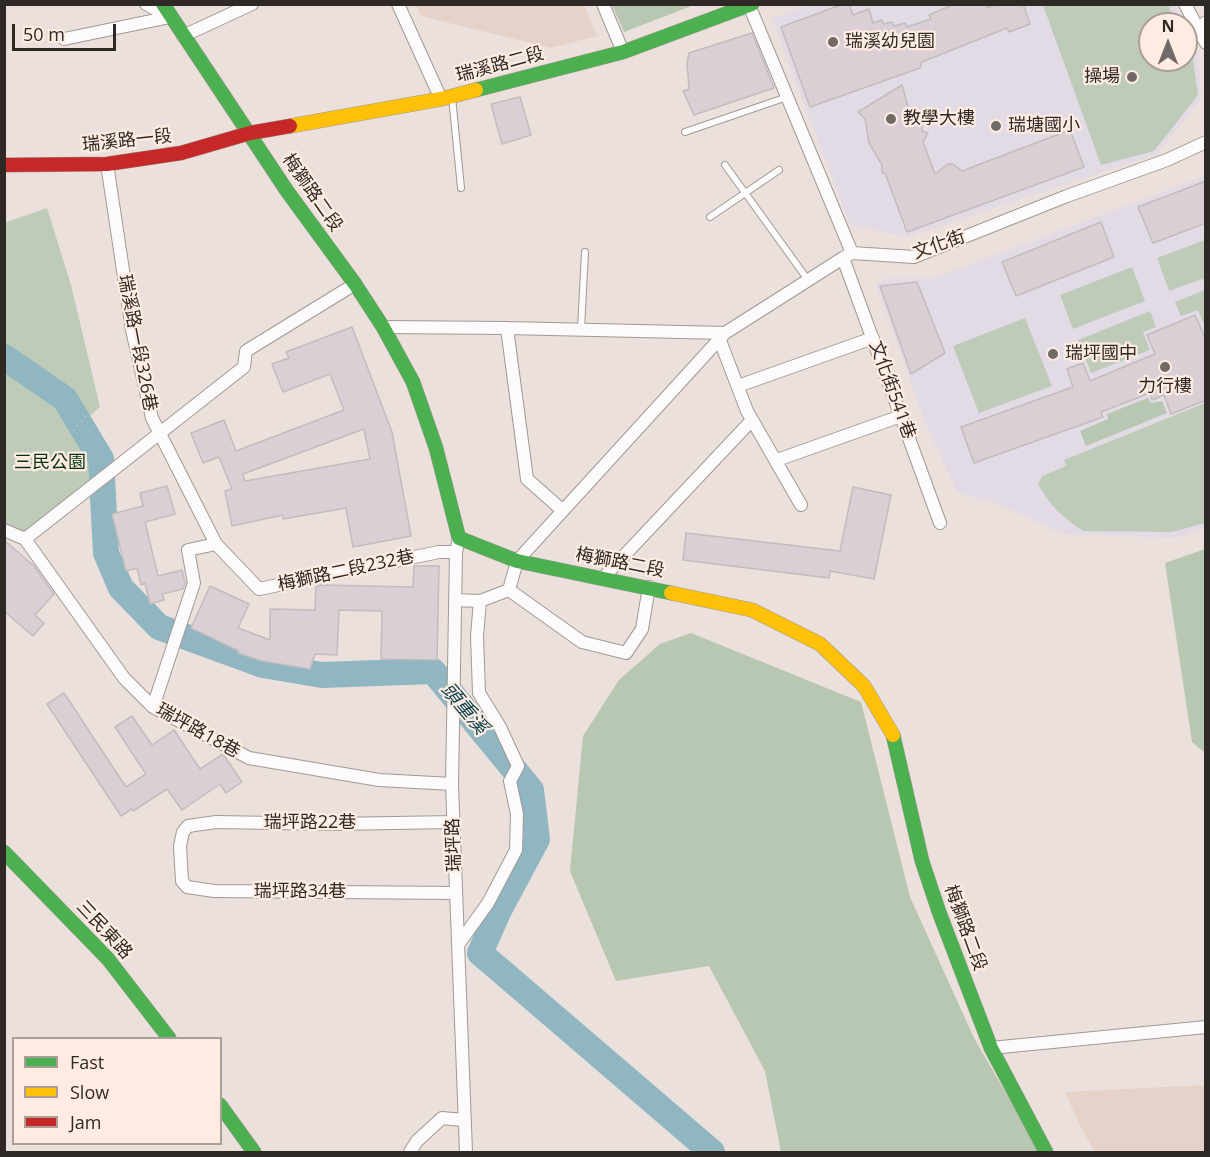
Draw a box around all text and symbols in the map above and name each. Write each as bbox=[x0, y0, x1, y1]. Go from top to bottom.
scale bar bbox=[15, 12, 118, 50]
north arrow bbox=[1138, 12, 1198, 72]
text: N bbox=[1161, 15, 1175, 37]
text: 50 m bbox=[23, 22, 65, 46]
place label: 瑞溪幼兒園 bbox=[845, 31, 935, 53]
marker: 瑞溪幼兒園 bbox=[826, 35, 840, 49]
street label: 瑞溪路二段 bbox=[454, 43, 546, 87]
place label: 操場 bbox=[1084, 66, 1120, 88]
marker: 操場 bbox=[1125, 70, 1139, 84]
place label: 教學大樓 bbox=[903, 108, 975, 130]
marker: 教學大樓 bbox=[884, 112, 898, 126]
place label: 瑞塘國小 bbox=[1008, 115, 1080, 137]
marker: 瑞塘國小 bbox=[989, 119, 1003, 133]
street label: 瑞溪路一段 bbox=[81, 126, 173, 156]
street label: 梅獅路二段 bbox=[277, 150, 347, 236]
street label: 文化街 bbox=[910, 226, 968, 264]
street label: 瑞溪路一段326巷 bbox=[113, 273, 161, 413]
street label: 文化街541巷 bbox=[864, 338, 920, 442]
place label: 瑞坪國中 bbox=[1065, 343, 1137, 365]
marker: 瑞坪國中 bbox=[1046, 347, 1060, 361]
marker: 力行樓 bbox=[1158, 360, 1172, 374]
place label: 力行樓 bbox=[1138, 376, 1192, 398]
park label: 三民公園 bbox=[14, 452, 86, 474]
street label: 梅獅路二段 bbox=[574, 544, 666, 582]
street label: 梅獅路二段232巷 bbox=[276, 546, 416, 596]
water label: 頭重溪 bbox=[436, 678, 492, 740]
street label: 瑞坪路18巷 bbox=[152, 699, 244, 763]
street label: 瑞坪路22巷 bbox=[264, 812, 356, 834]
street label: 瑞坪路 bbox=[442, 818, 466, 872]
street label: 瑞坪路34巷 bbox=[254, 881, 346, 903]
street label: 梅獅路二段 bbox=[939, 882, 991, 974]
street label: 三民東路 bbox=[72, 896, 136, 964]
legend bbox=[12, 1037, 222, 1145]
text: Fast bbox=[70, 1050, 104, 1074]
text: Slow bbox=[70, 1080, 109, 1104]
text: Jam bbox=[70, 1110, 102, 1134]

